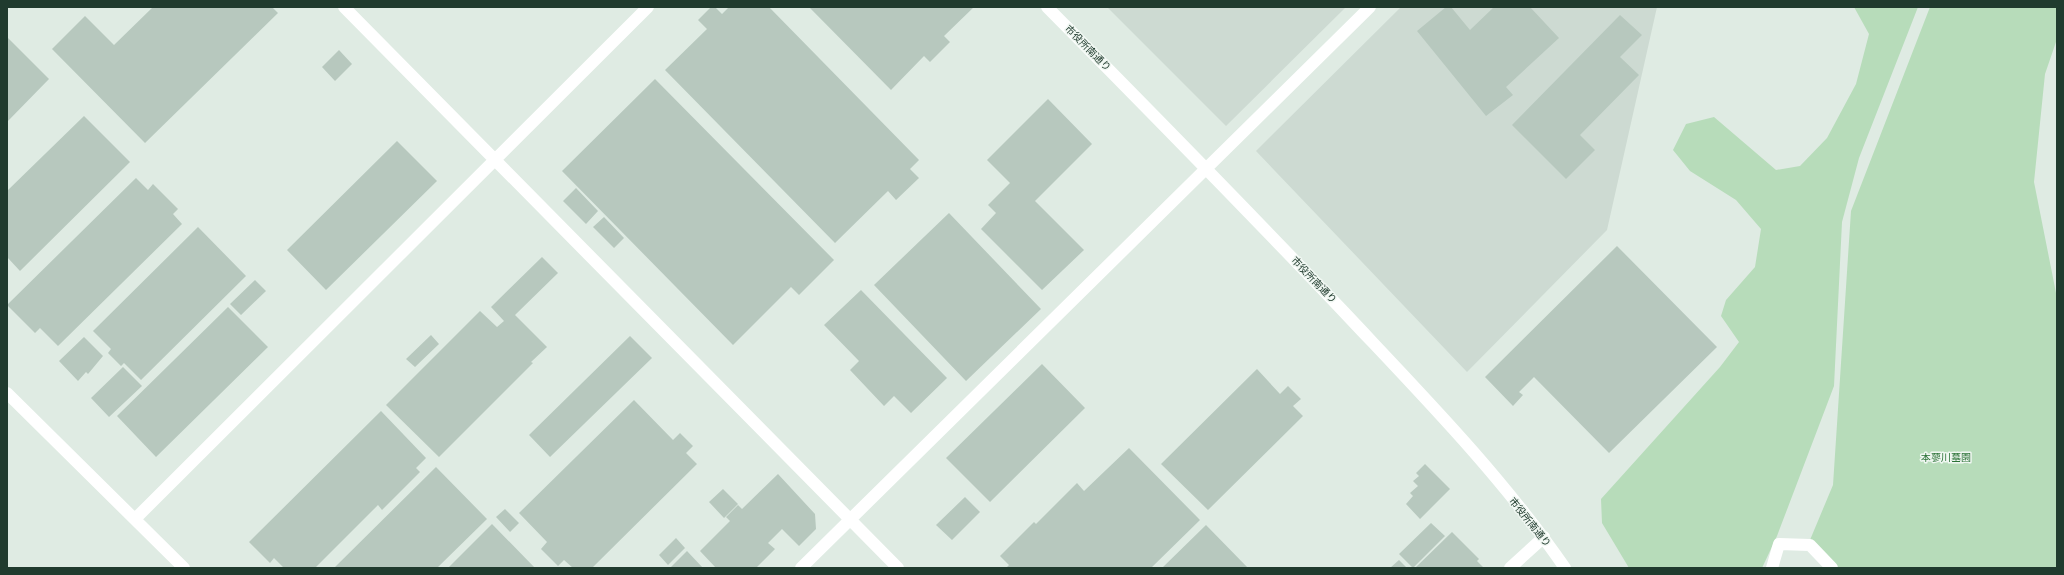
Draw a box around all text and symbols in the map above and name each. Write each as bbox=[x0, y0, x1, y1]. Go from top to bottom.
street label: 市役所南通り bbox=[1062, 22, 1114, 74]
street label: 市役所南通り bbox=[1288, 254, 1340, 306]
park label: 本蓼川墓園 bbox=[1921, 451, 1971, 464]
street label: 市役所南通り bbox=[1506, 495, 1554, 549]

